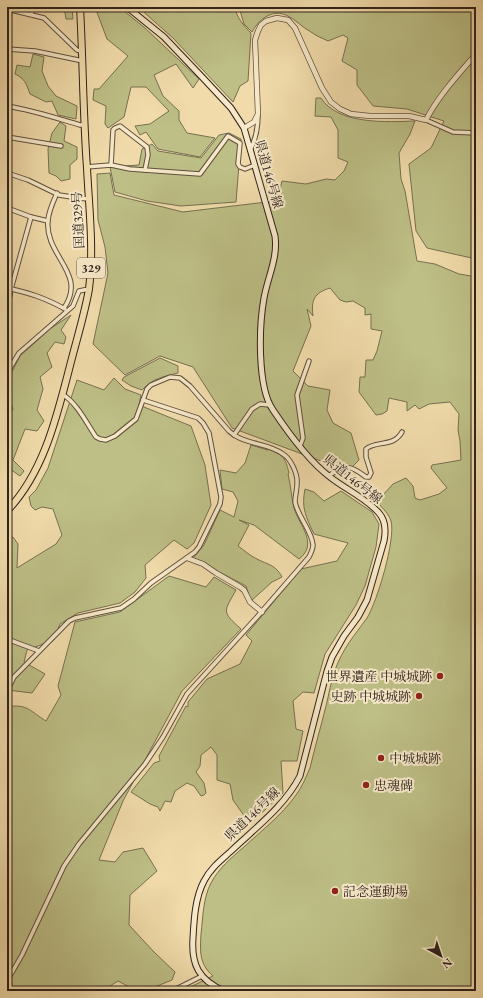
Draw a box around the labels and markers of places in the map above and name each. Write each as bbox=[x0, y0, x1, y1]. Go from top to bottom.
place label: 世界遺産 中城城跡 bbox=[325, 668, 432, 685]
marker: 世界遺産 中城城跡 bbox=[435, 671, 445, 681]
place label: 史跡 中城城跡 bbox=[330, 688, 411, 705]
marker: 史跡 中城城跡 bbox=[414, 691, 424, 701]
place label: 中城城跡 bbox=[389, 750, 441, 767]
marker: 中城城跡 bbox=[376, 753, 386, 763]
place label: 忠魂碑 bbox=[374, 777, 413, 794]
marker: 忠魂碑 bbox=[361, 780, 371, 790]
place label: 記念運動場 bbox=[343, 883, 408, 900]
marker: 記念運動場 bbox=[330, 886, 340, 896]

